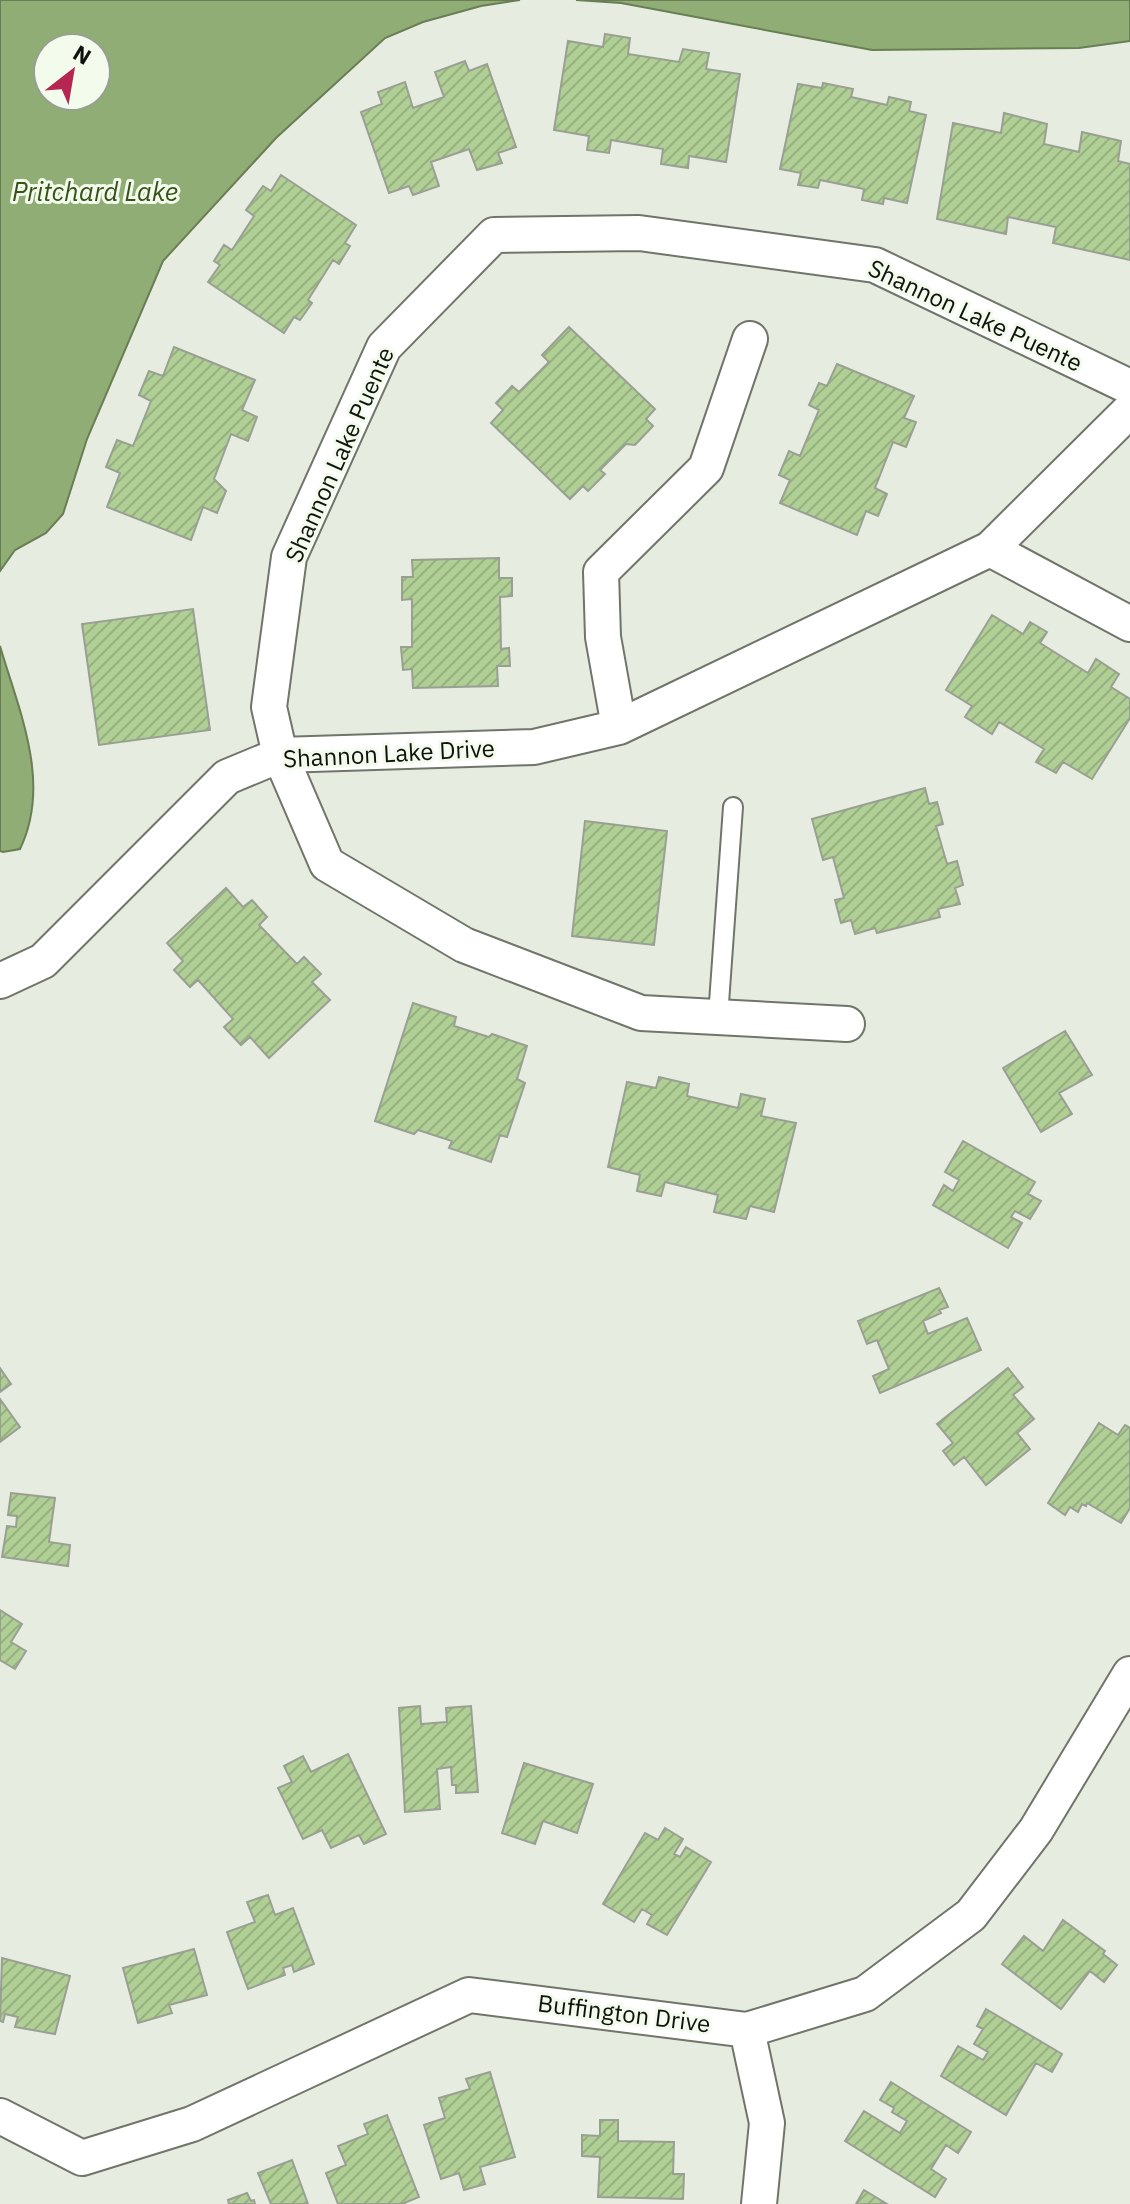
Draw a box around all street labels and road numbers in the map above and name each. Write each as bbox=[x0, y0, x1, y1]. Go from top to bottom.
street label: Shannon Lake Puente bbox=[863, 251, 1088, 379]
street label: Shannon Lake Puente bbox=[277, 342, 401, 567]
street label: Shannon Lake Drive bbox=[282, 731, 496, 775]
street label: Buffington Drive bbox=[536, 1987, 712, 2039]

